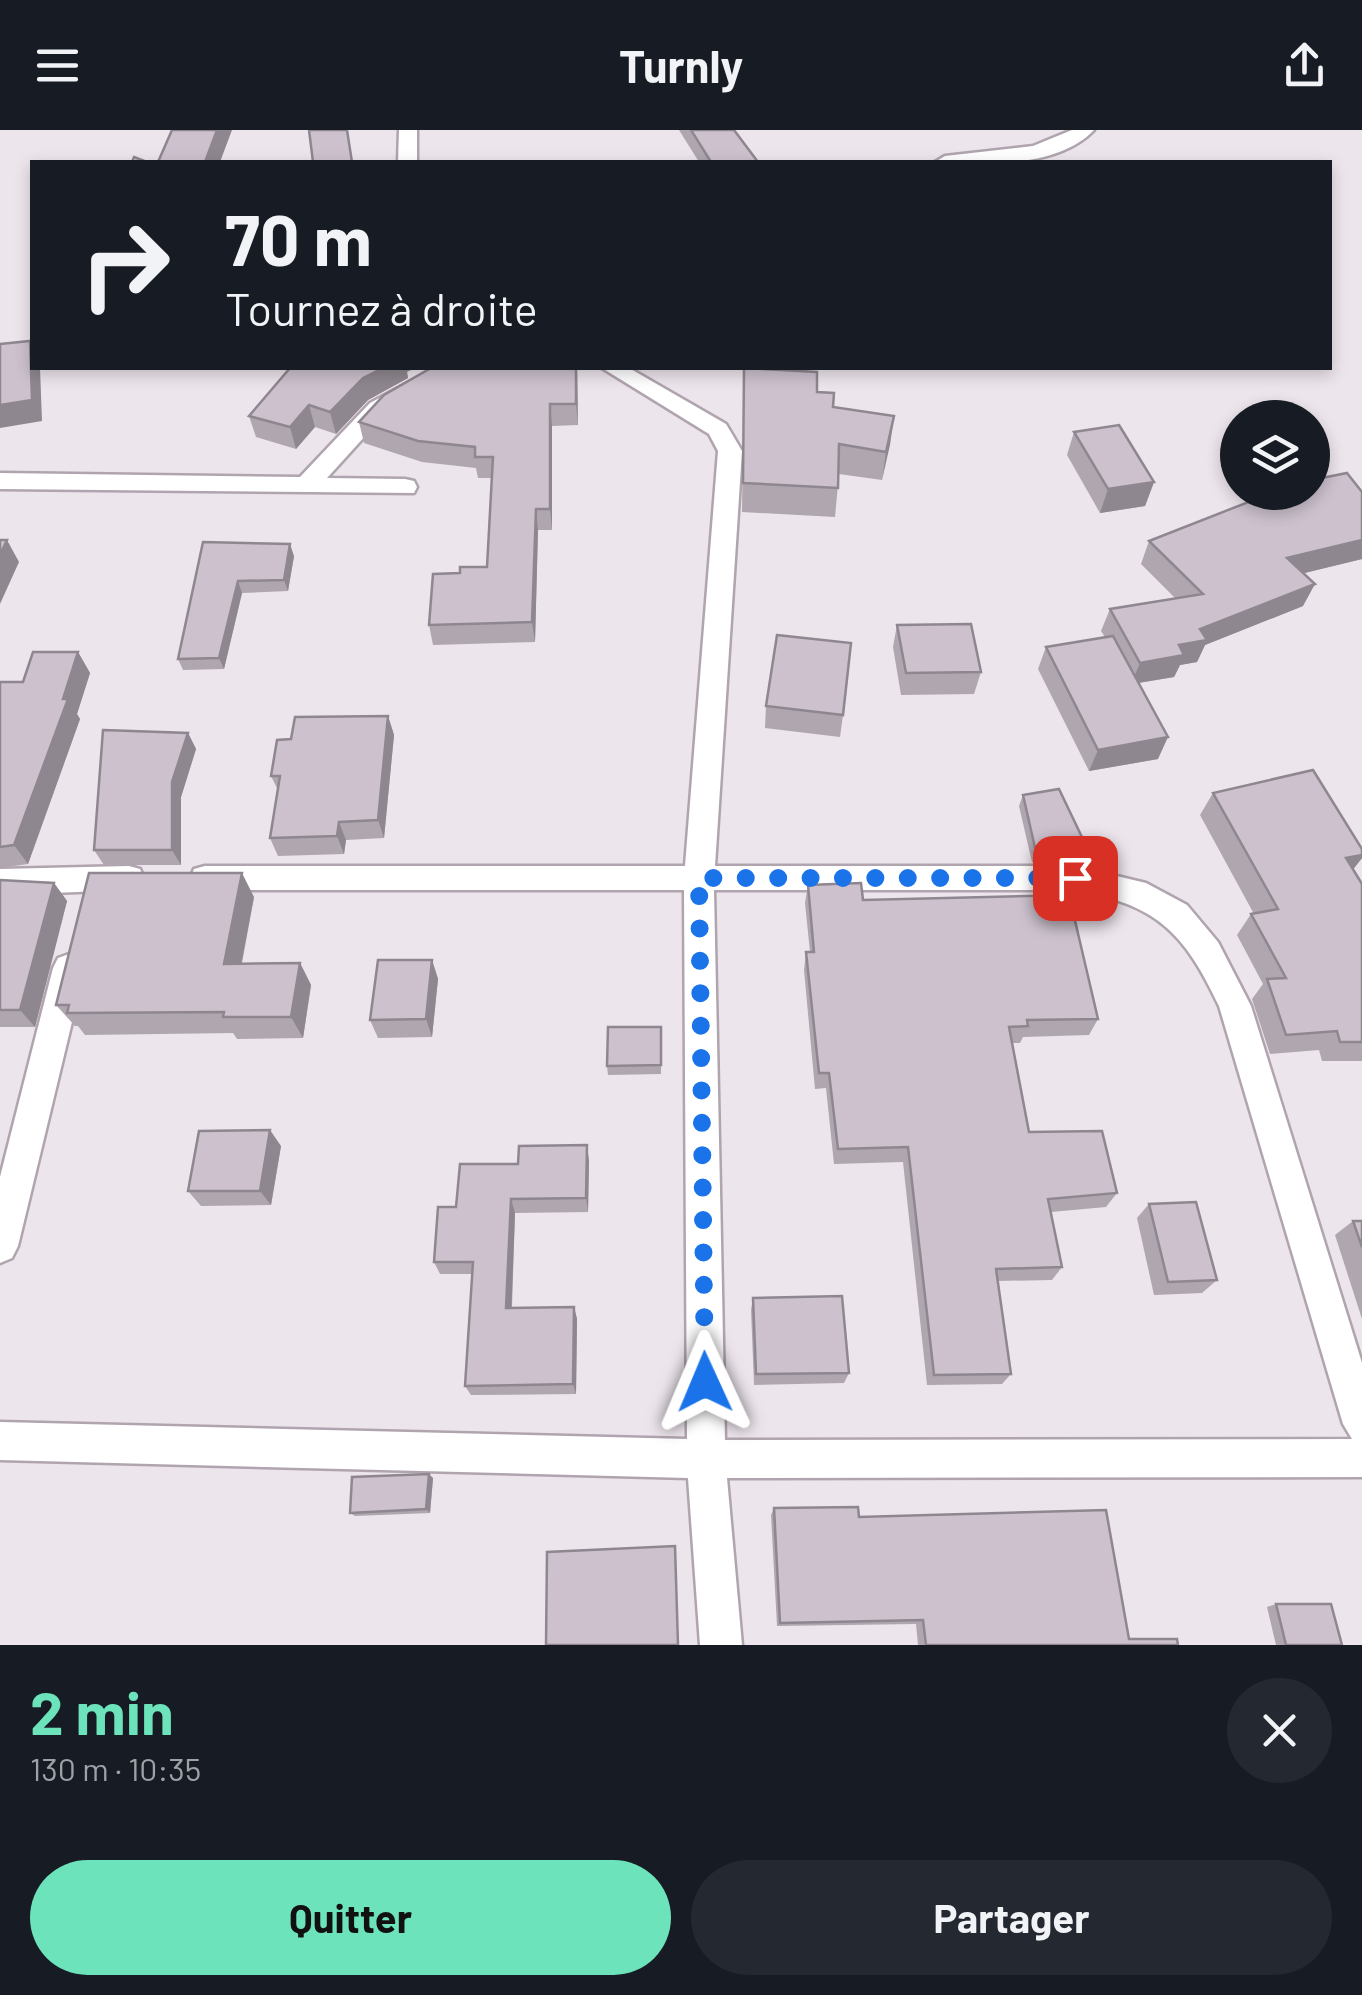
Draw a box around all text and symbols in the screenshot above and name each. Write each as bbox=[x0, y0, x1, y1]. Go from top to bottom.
icon: menu bbox=[30, 38, 85, 93]
text: Turnly bbox=[619, 38, 743, 92]
icon: share bbox=[1277, 38, 1332, 93]
text: 70 m bbox=[225, 196, 372, 280]
icon: right bbox=[60, 200, 190, 330]
text: Tournez à droite bbox=[225, 281, 538, 335]
map controls bbox=[1220, 400, 1330, 510]
button: layers bbox=[1220, 400, 1330, 510]
pin bbox=[1033, 836, 1118, 921]
icon: arrive bbox=[1048, 851, 1103, 906]
position arrow bbox=[653, 1330, 757, 1434]
text: 2 min bbox=[30, 1675, 174, 1747]
button: close bbox=[1227, 1678, 1332, 1783]
text: 130 m · 10:35 bbox=[30, 1749, 201, 1787]
button: Quitter bbox=[30, 1860, 671, 1975]
button: Partager bbox=[691, 1860, 1332, 1975]

